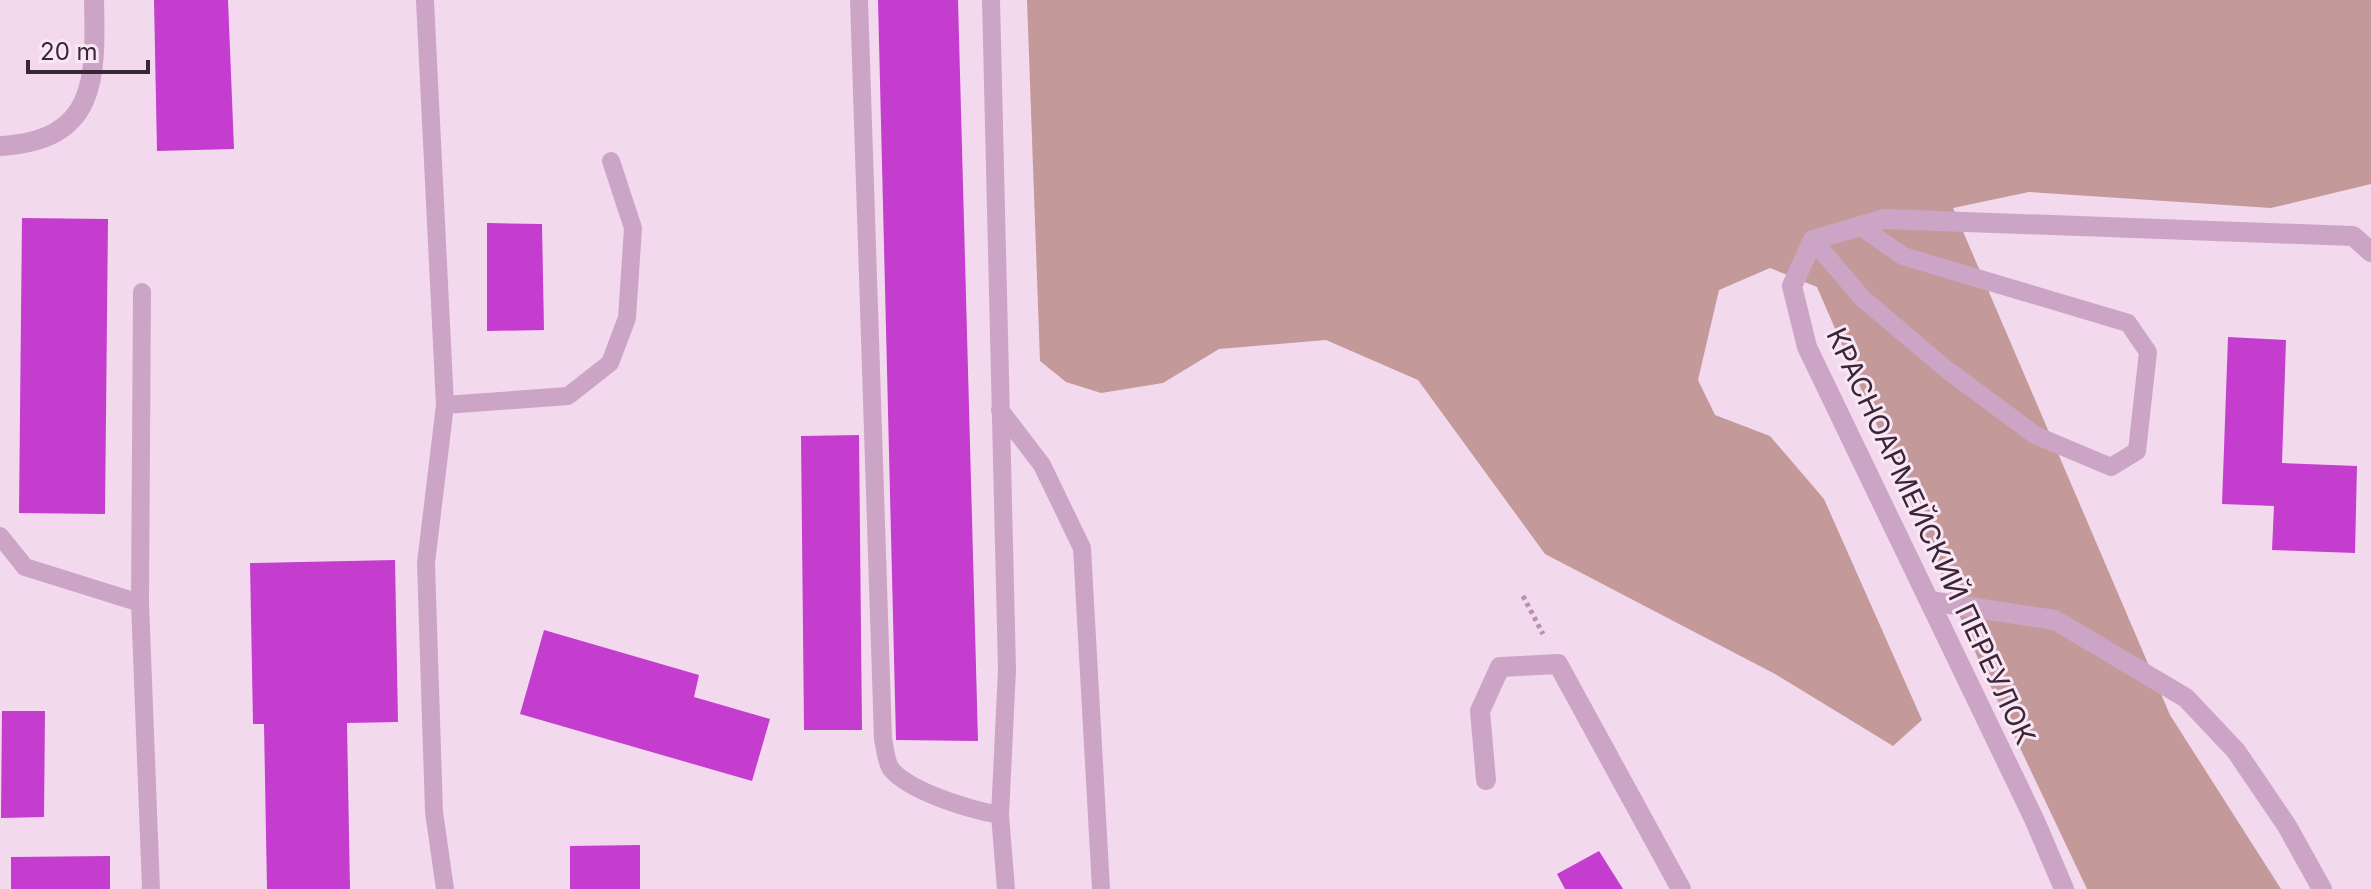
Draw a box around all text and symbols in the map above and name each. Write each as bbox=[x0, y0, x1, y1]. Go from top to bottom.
scale bar bbox=[28, 24, 148, 74]
text: 20 m bbox=[40, 37, 98, 66]
street label: КРАСНОАРМЕЙСКИЙ ПЕРЕУЛОК bbox=[1819, 322, 2044, 750]

